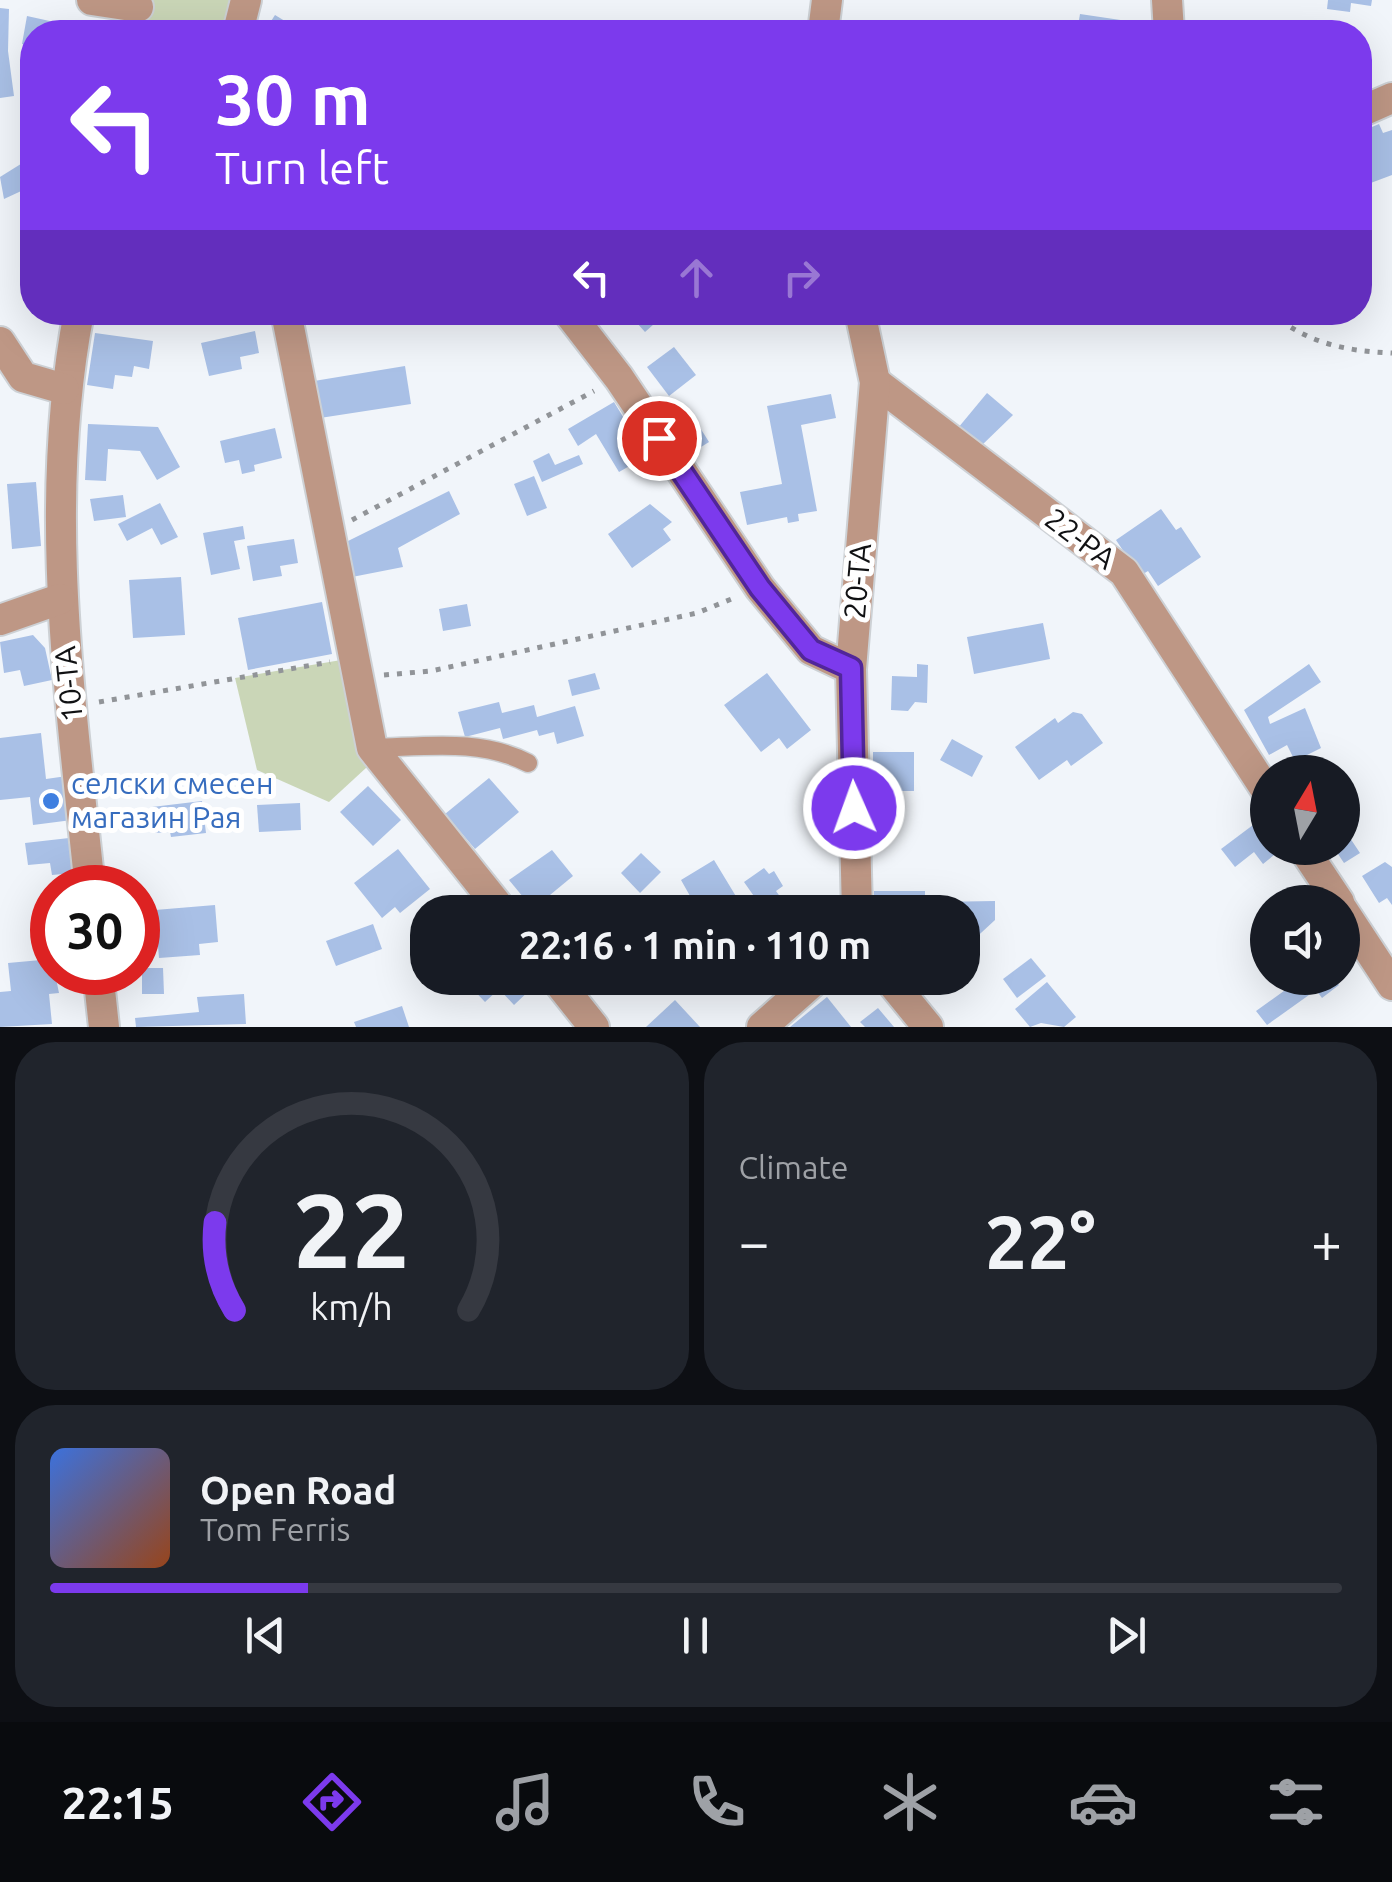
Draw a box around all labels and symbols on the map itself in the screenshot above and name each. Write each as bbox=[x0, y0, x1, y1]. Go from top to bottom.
pin bbox=[617, 396, 702, 481]
street label: 22-РА bbox=[1039, 501, 1123, 576]
street label: 20-ТА bbox=[837, 541, 877, 620]
street label: 10-ТА bbox=[47, 644, 89, 724]
north arrow bbox=[1250, 755, 1360, 865]
position arrow bbox=[802, 756, 906, 860]
place label: селски смесен магазин Рая bbox=[71, 766, 273, 834]
marker: селски смесен магазин Рая bbox=[40, 790, 62, 812]
speed limit sign: 30 bbox=[30, 865, 160, 995]

